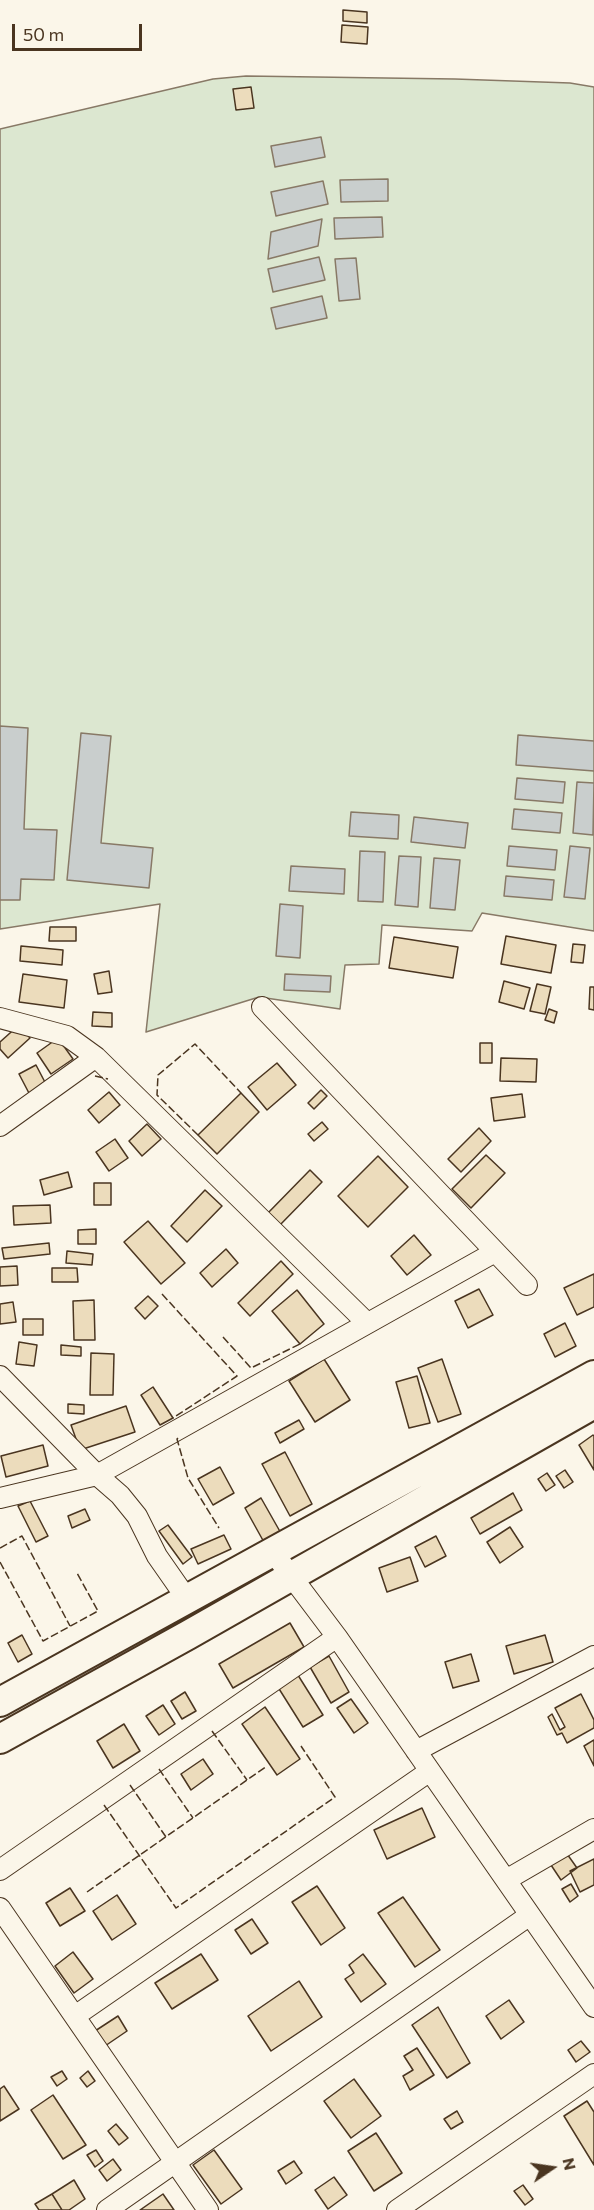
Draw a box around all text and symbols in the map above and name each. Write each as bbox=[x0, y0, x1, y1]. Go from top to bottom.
scale bar bbox=[15, 12, 146, 50]
text: 50 m bbox=[23, 23, 64, 45]
north arrow bbox=[522, 2138, 582, 2198]
text: N bbox=[559, 2156, 581, 2172]

